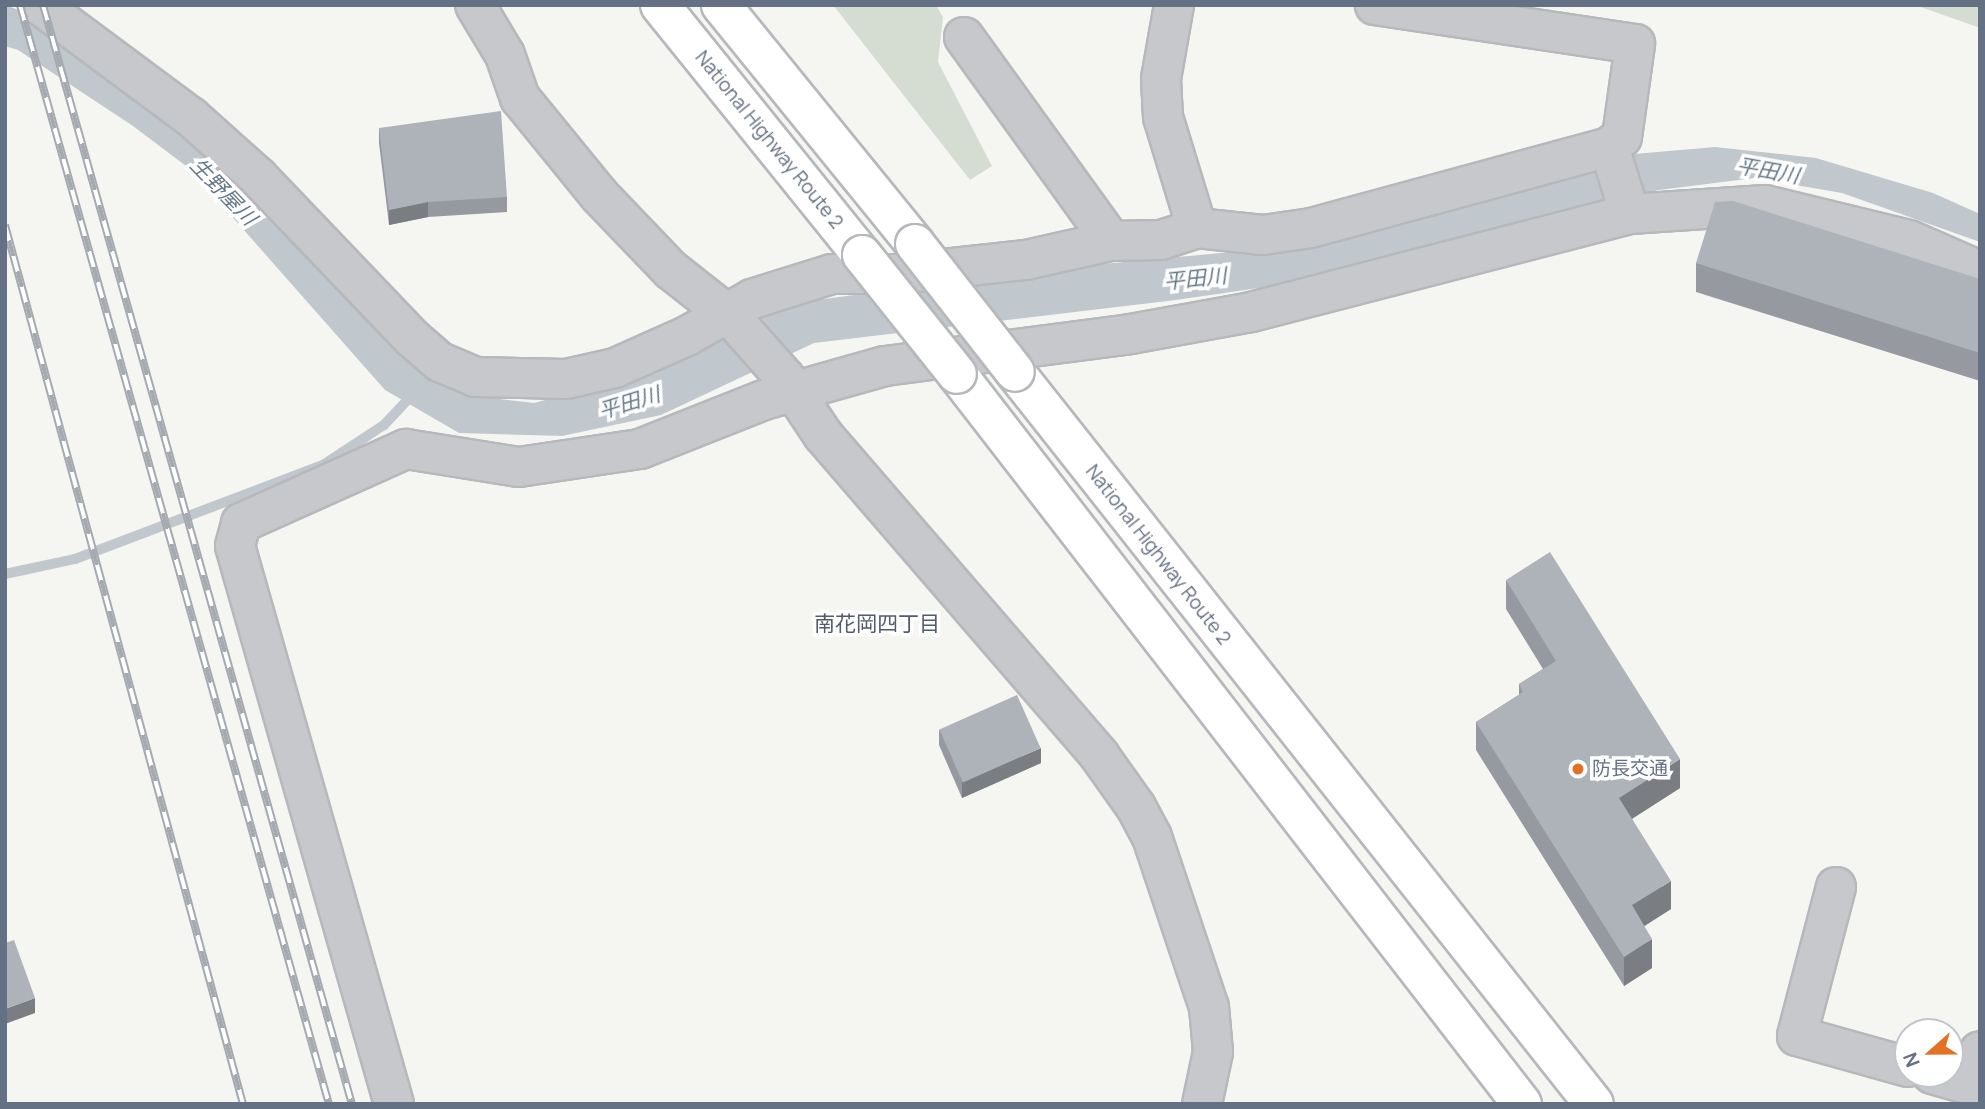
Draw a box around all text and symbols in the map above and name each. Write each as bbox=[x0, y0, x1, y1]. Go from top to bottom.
street label: National Highway Route 2 bbox=[690, 46, 848, 234]
water label: 生野屋川 bbox=[186, 152, 262, 230]
water label: 平田川 bbox=[1735, 152, 1801, 188]
water label: 平田川 bbox=[1162, 262, 1228, 294]
water label: 平田川 bbox=[595, 381, 663, 423]
street label: National Highway Route 2 bbox=[1081, 460, 1235, 650]
district label: 南花岡四丁目 bbox=[814, 610, 940, 636]
place label: 防長交通 bbox=[1592, 758, 1668, 780]
marker: 防長交通 bbox=[1570, 761, 1586, 777]
north arrow bbox=[1894, 1018, 1964, 1088]
text: N bbox=[1897, 1049, 1926, 1071]

